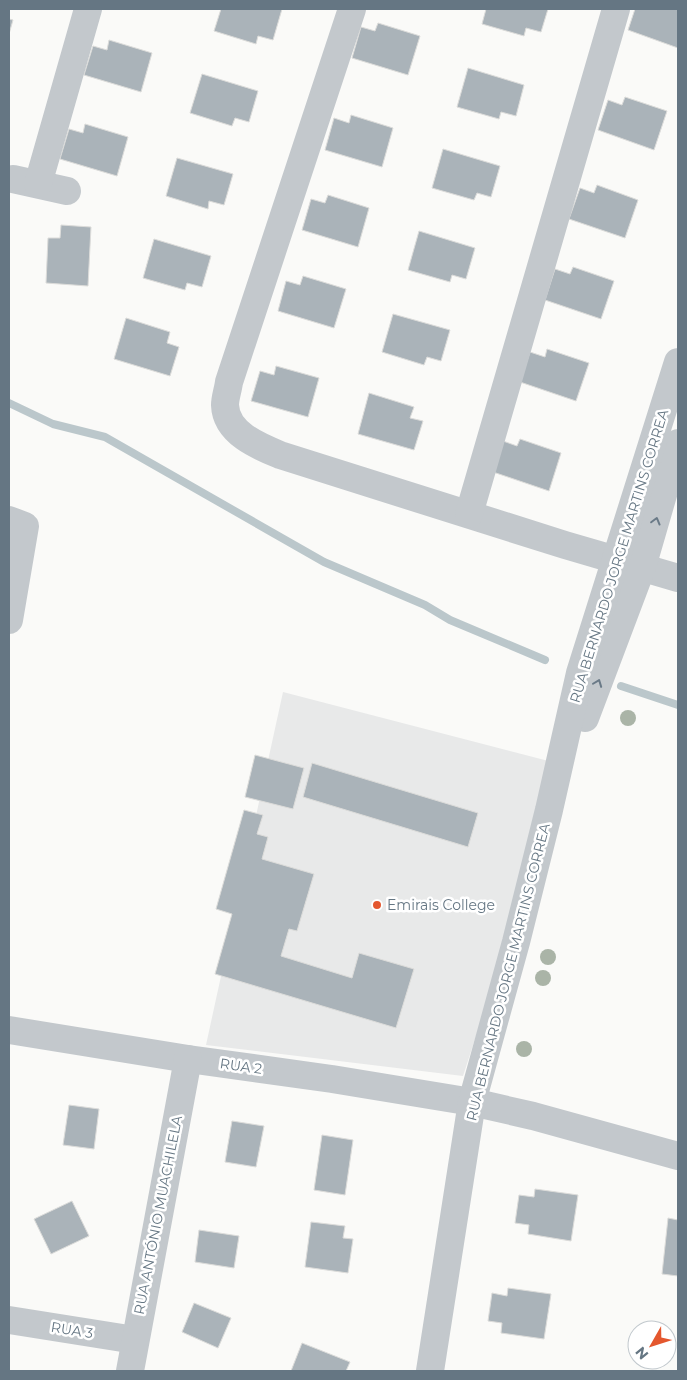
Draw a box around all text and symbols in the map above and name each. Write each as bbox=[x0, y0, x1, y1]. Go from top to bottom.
street label: RUA BERNARDO JORGE MARTINS CORREA bbox=[566, 406, 673, 705]
one-way arrow bbox=[650, 516, 661, 525]
one-way arrow bbox=[592, 679, 602, 687]
street label: RUA BERNARDO JORGE MARTINS CORREA bbox=[462, 820, 554, 1123]
place label: Emirais College bbox=[387, 896, 495, 914]
marker: Emirais College bbox=[371, 899, 383, 911]
street label: RUA 2 bbox=[219, 1054, 263, 1078]
street label: RUA ANTÓNIO MUACHILELA bbox=[130, 1113, 186, 1316]
street label: RUA 3 bbox=[50, 1318, 95, 1342]
north arrow bbox=[627, 1320, 677, 1370]
text: N bbox=[631, 1343, 652, 1363]

